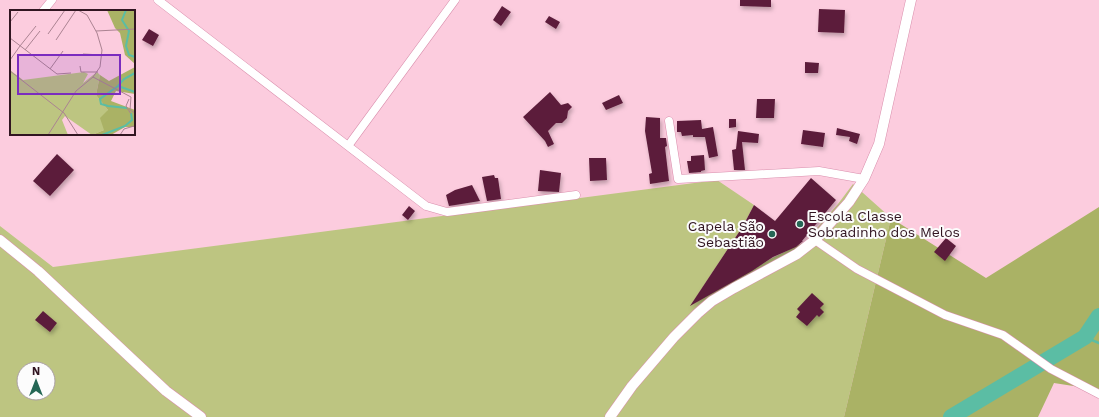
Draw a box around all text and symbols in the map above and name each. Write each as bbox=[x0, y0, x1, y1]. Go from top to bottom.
inset map bbox=[10, 10, 135, 135]
place label: Escola Classe Sobradinho dos Melos bbox=[808, 208, 960, 240]
place label: Capela São Sebastião bbox=[688, 218, 764, 250]
marker: Escola Classe Sobradinho dos Melos bbox=[795, 219, 805, 229]
marker: Capela São Sebastião bbox=[767, 229, 777, 239]
north arrow bbox=[16, 361, 56, 401]
text: N bbox=[32, 365, 40, 378]

